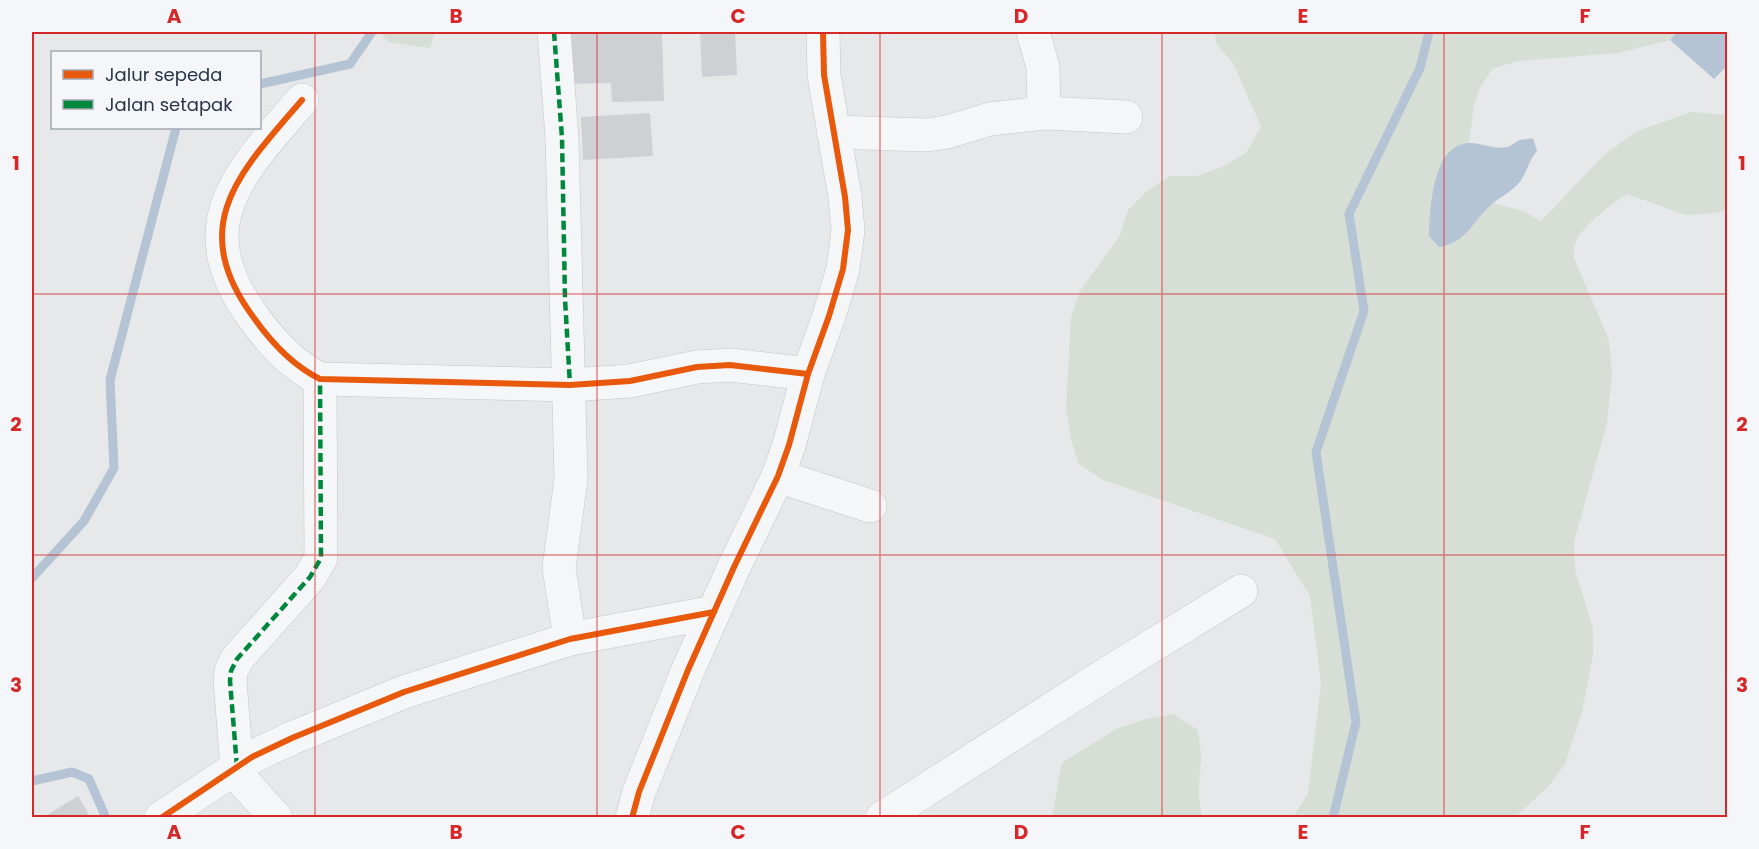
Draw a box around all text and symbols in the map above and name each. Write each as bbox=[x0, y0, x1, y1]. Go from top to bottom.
text: A bbox=[167, 2, 182, 30]
text: B bbox=[449, 2, 463, 30]
text: C bbox=[730, 2, 746, 30]
text: D bbox=[1014, 2, 1028, 30]
text: E bbox=[1298, 2, 1308, 30]
text: F bbox=[1580, 2, 1591, 30]
legend bbox=[51, 51, 261, 129]
text: Jalur sepeda bbox=[105, 62, 222, 87]
text: Jalan setapak bbox=[105, 92, 233, 117]
text: 1 bbox=[12, 149, 20, 177]
text: 1 bbox=[1738, 149, 1746, 177]
text: 2 bbox=[10, 410, 22, 438]
text: 2 bbox=[1736, 410, 1748, 438]
text: 3 bbox=[10, 671, 22, 699]
text: 3 bbox=[1736, 671, 1748, 699]
text: A bbox=[167, 818, 182, 846]
text: B bbox=[449, 818, 463, 846]
text: C bbox=[730, 818, 746, 846]
text: D bbox=[1014, 818, 1028, 846]
text: E bbox=[1298, 818, 1308, 846]
text: F bbox=[1580, 818, 1591, 846]

